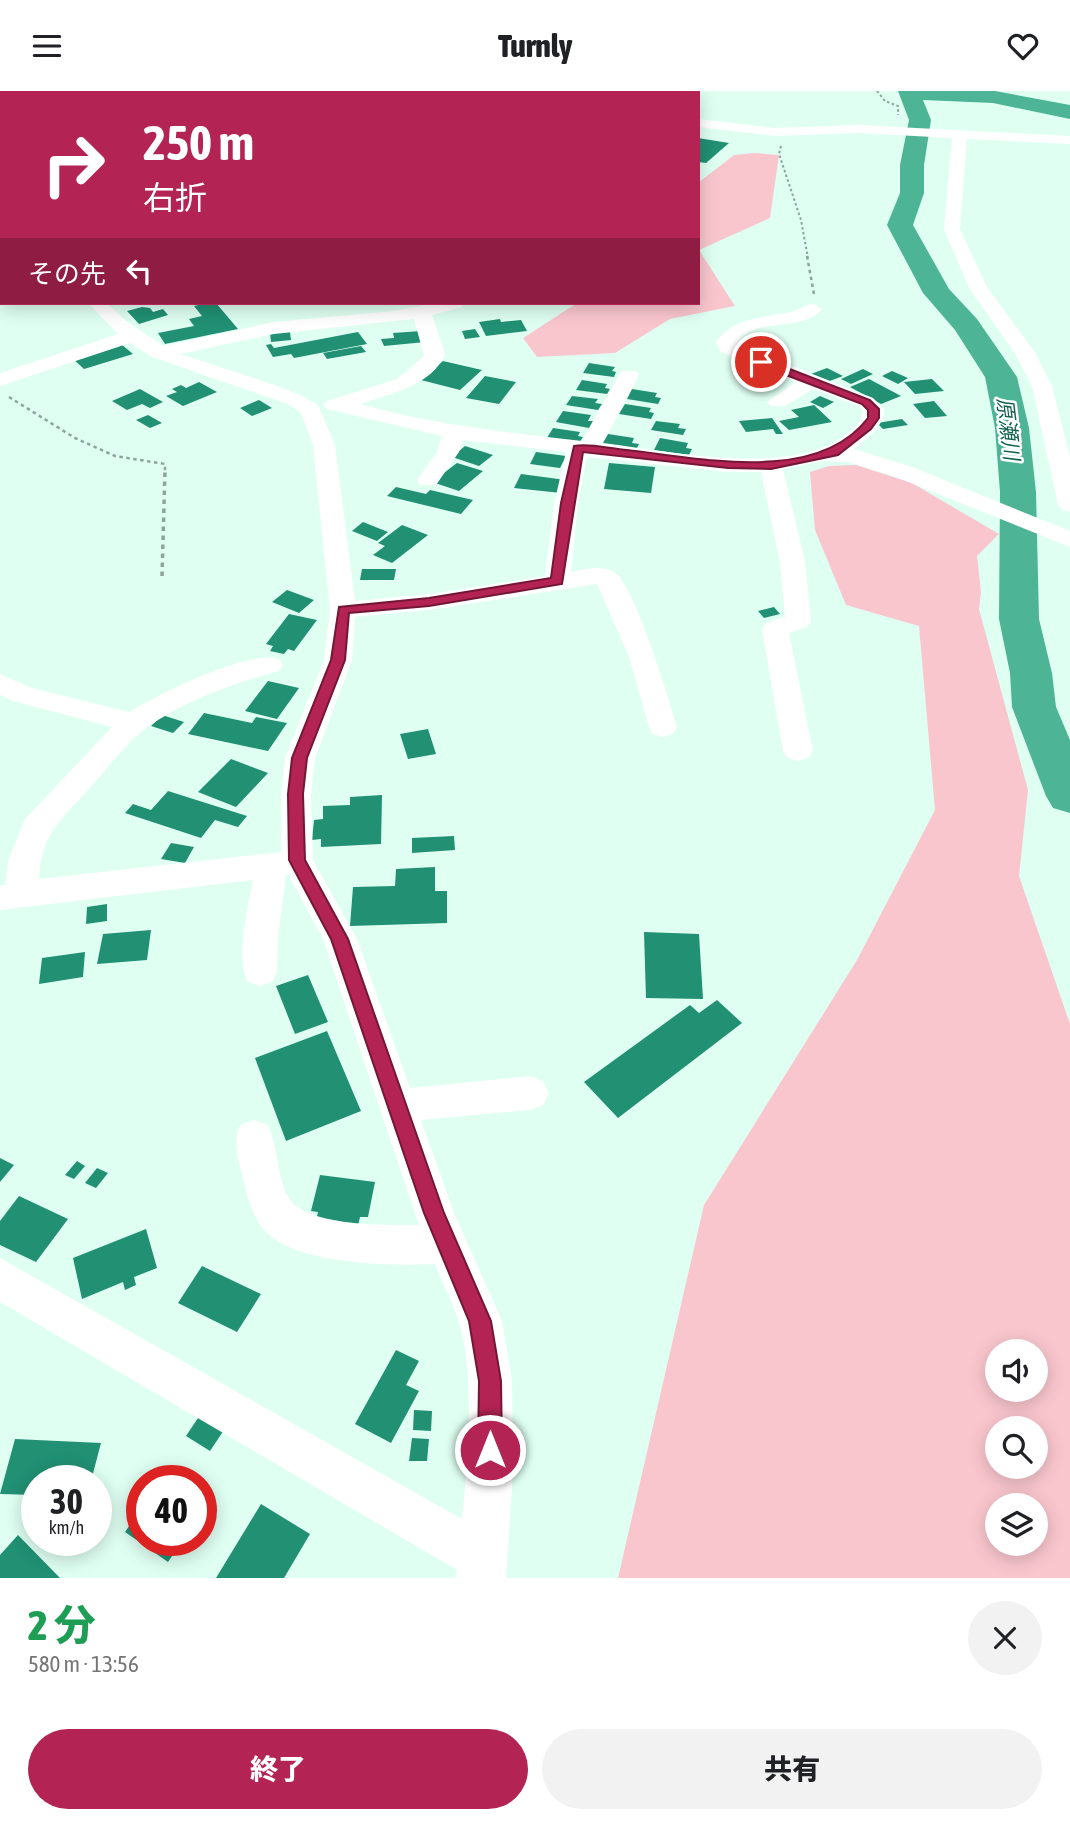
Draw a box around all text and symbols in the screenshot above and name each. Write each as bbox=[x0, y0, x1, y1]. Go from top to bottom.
icon: menu bbox=[28, 27, 66, 65]
text: Turnly bbox=[498, 27, 572, 64]
icon: heart bbox=[1004, 27, 1042, 65]
text: 250 m bbox=[143, 114, 254, 170]
icon: right bbox=[28, 119, 119, 210]
text: 右折 bbox=[143, 179, 207, 216]
icon: left bbox=[120, 252, 158, 290]
text: その先 bbox=[28, 259, 106, 289]
pin bbox=[731, 332, 791, 392]
icon: arrive bbox=[742, 343, 780, 381]
water label: 原瀬川 bbox=[993, 396, 1025, 464]
map controls bbox=[985, 1339, 1048, 1556]
button: sound bbox=[985, 1339, 1048, 1402]
position arrow bbox=[453, 1413, 527, 1487]
button: search bbox=[985, 1416, 1048, 1479]
speed limit sign: 40 bbox=[126, 1465, 217, 1556]
text: 30 bbox=[50, 1481, 83, 1521]
button: layers bbox=[985, 1493, 1048, 1556]
text: km/h bbox=[49, 1517, 84, 1538]
text: 2 分 bbox=[28, 1601, 96, 1649]
button: close bbox=[968, 1601, 1042, 1675]
text: 580 m · 13:56 bbox=[28, 1651, 139, 1677]
button: 終了 bbox=[28, 1729, 528, 1809]
button: 共有 bbox=[542, 1729, 1042, 1809]

